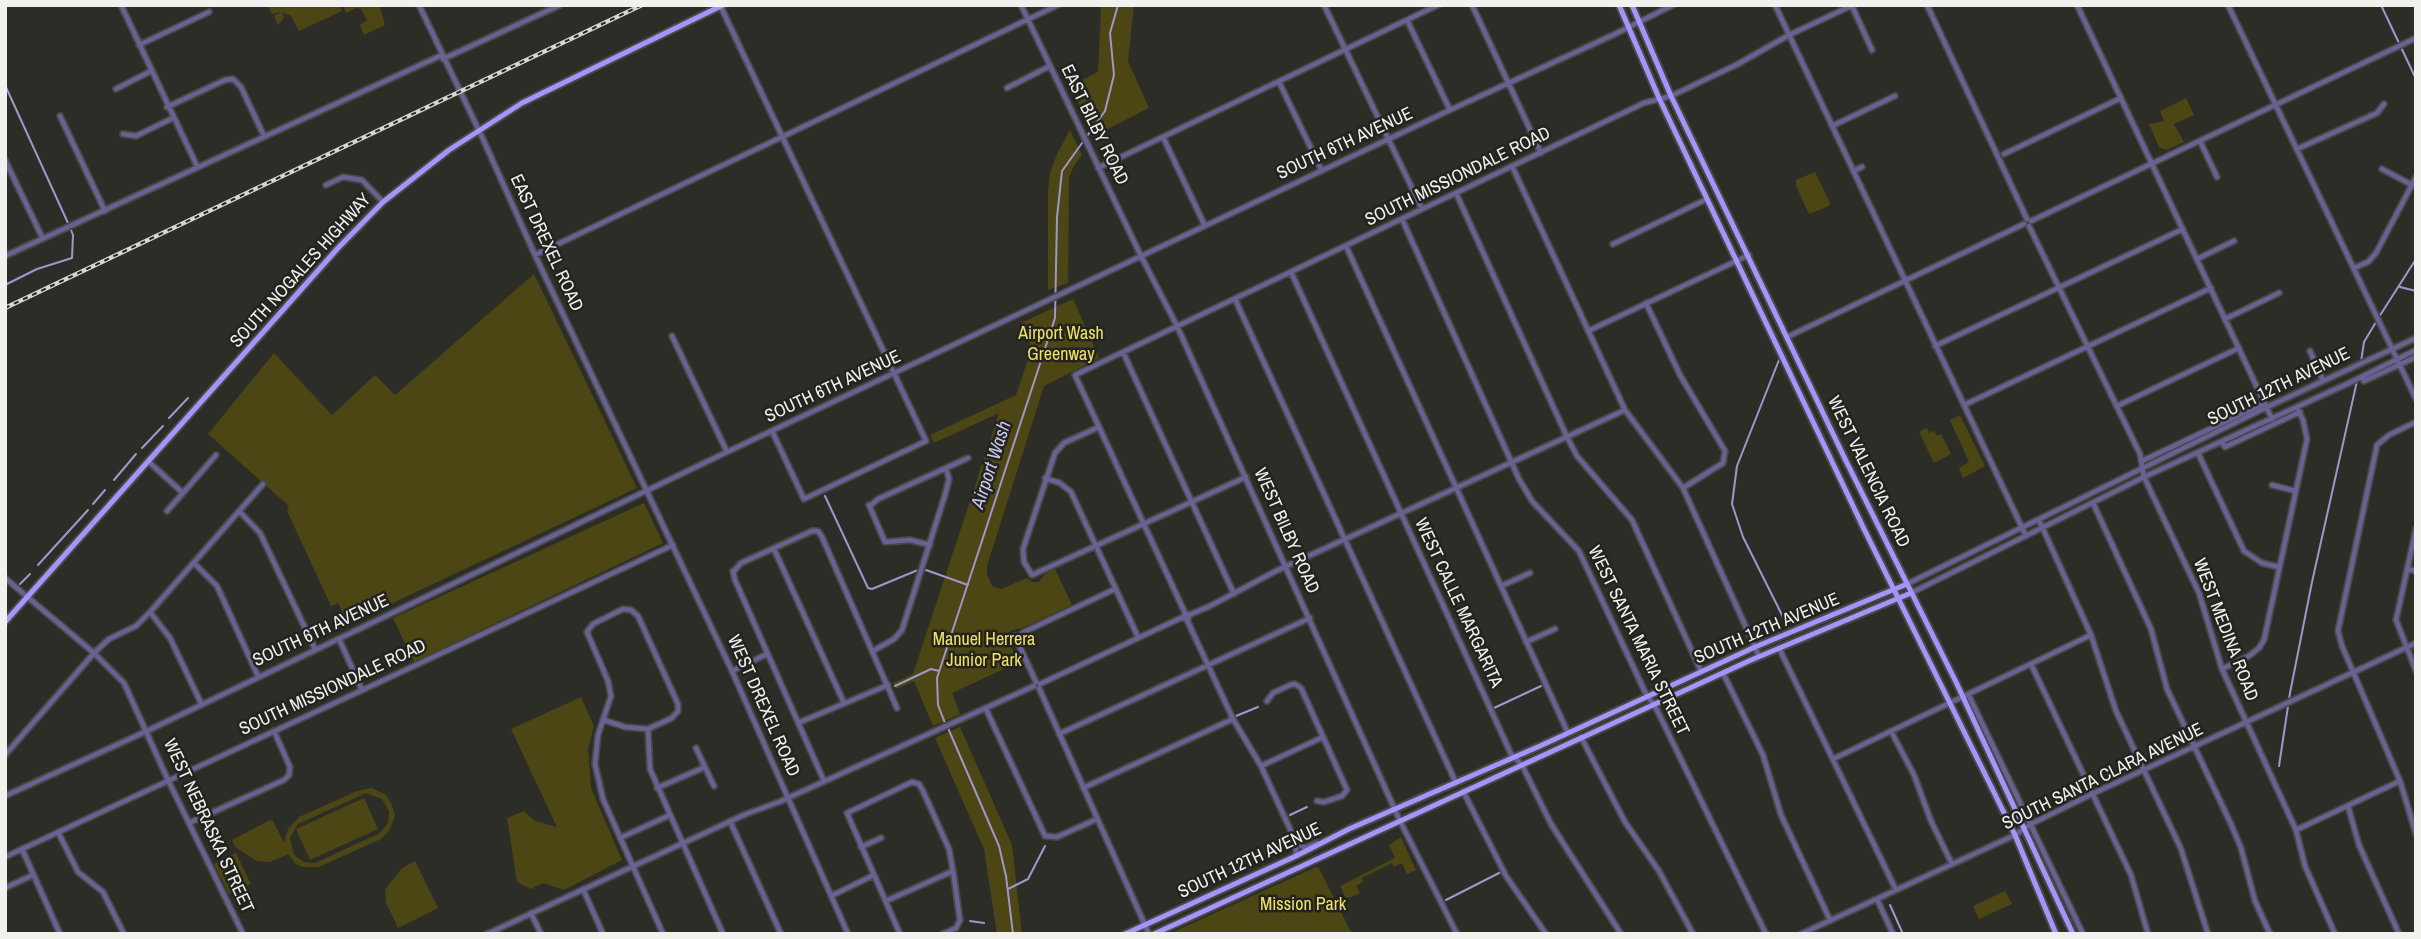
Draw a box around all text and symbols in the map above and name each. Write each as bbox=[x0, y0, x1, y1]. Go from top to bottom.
street label: EAST BILBY ROAD bbox=[1056, 61, 1132, 189]
street label: SOUTH 6TH AVENUE bbox=[1274, 103, 1416, 185]
street label: SOUTH MISSIONDALE ROAD bbox=[1362, 123, 1554, 231]
street label: EAST DREXEL ROAD bbox=[505, 171, 587, 315]
street label: SOUTH NOGALES HIGHWAY bbox=[226, 189, 376, 353]
park label: Airport Wash Greenway bbox=[1018, 323, 1104, 366]
street label: SOUTH 12TH AVENUE bbox=[2204, 343, 2354, 431]
street label: SOUTH 6TH AVENUE bbox=[762, 346, 904, 428]
street label: WEST VALENCIA ROAD bbox=[1822, 393, 1914, 551]
water label: Airport Wash bbox=[967, 418, 1017, 512]
street label: WEST BILBY ROAD bbox=[1249, 465, 1323, 597]
street label: WEST CALLE MARGARITA bbox=[1409, 515, 1507, 691]
street label: WEST SANTA MARIA STREET bbox=[1583, 543, 1693, 739]
street label: WEST MEDINA ROAD bbox=[2188, 556, 2262, 704]
street label: SOUTH 12TH AVENUE bbox=[1691, 589, 1843, 669]
street label: SOUTH 6TH AVENUE bbox=[250, 590, 392, 672]
park label: Manuel Herrera Junior Park bbox=[933, 629, 1035, 672]
street label: WEST DREXEL ROAD bbox=[722, 632, 804, 780]
street label: SOUTH MISSIONDALE ROAD bbox=[236, 635, 430, 741]
street label: SOUTH SANTA CLARA AVENUE bbox=[1999, 719, 2207, 835]
street label: WEST NEBRASKA STREET bbox=[158, 736, 258, 916]
street label: SOUTH 12TH AVENUE bbox=[1175, 818, 1325, 904]
park label: Mission Park bbox=[1260, 894, 1346, 916]

